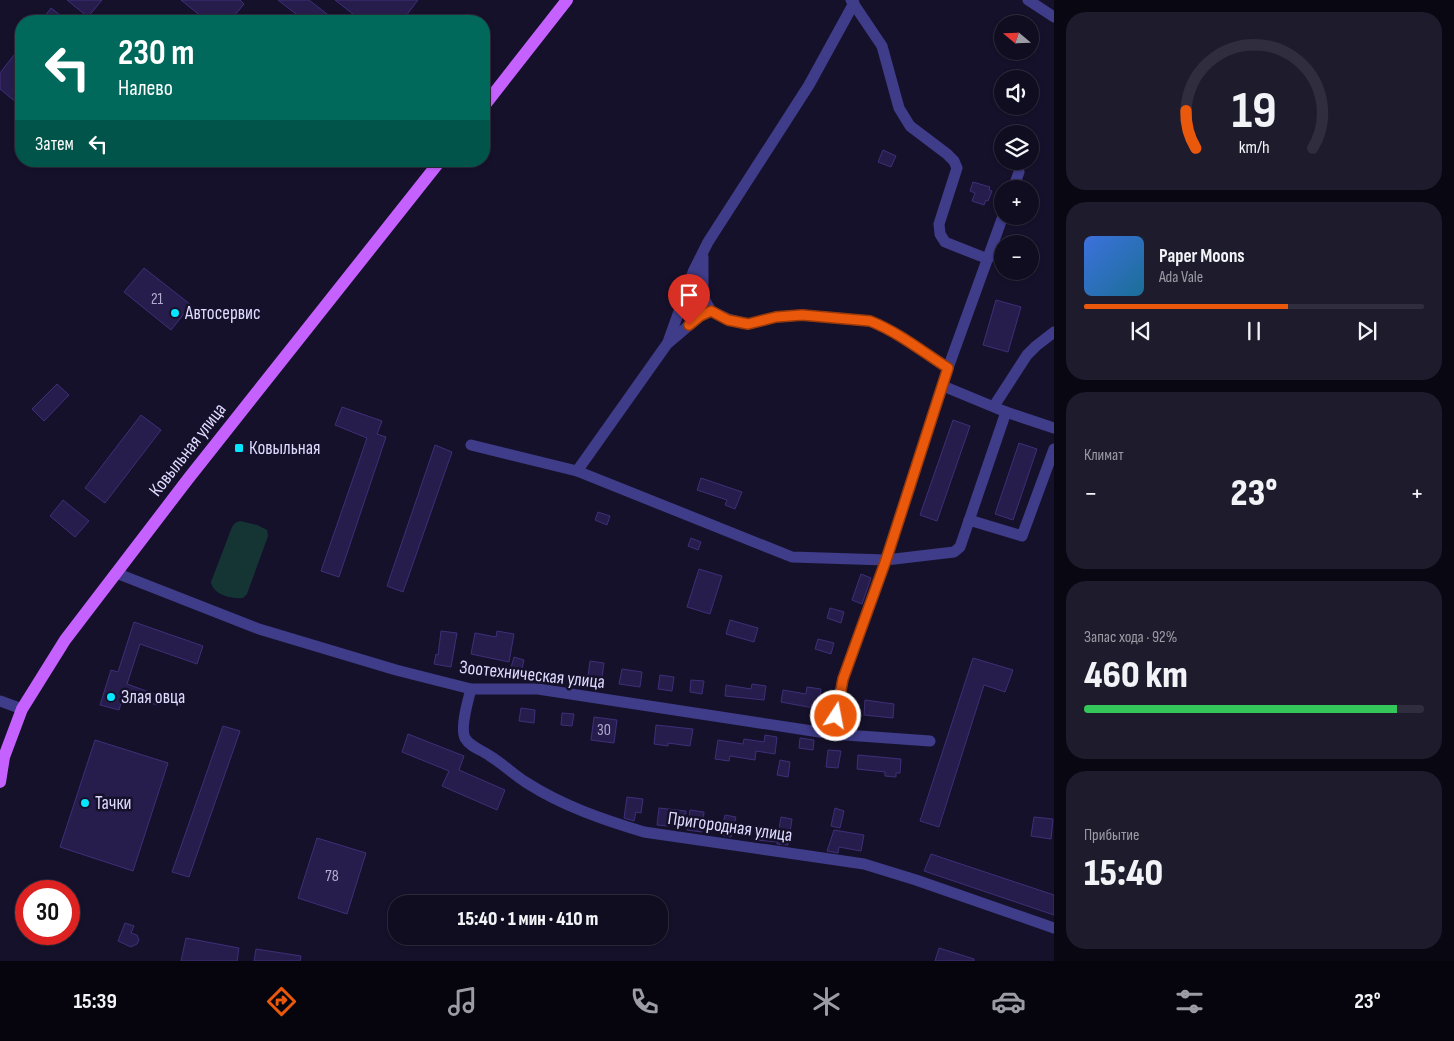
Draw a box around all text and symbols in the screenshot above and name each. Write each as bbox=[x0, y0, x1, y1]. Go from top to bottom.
north arrow bbox=[994, 15, 1039, 60]
map controls bbox=[994, 15, 1039, 280]
text: 230 m bbox=[118, 32, 194, 75]
icon: left bbox=[35, 35, 100, 100]
button: sound bbox=[994, 70, 1039, 115]
text: Налево bbox=[118, 75, 173, 102]
text: 19 bbox=[1231, 80, 1277, 143]
button: layers bbox=[994, 125, 1039, 170]
icon: left bbox=[84, 130, 112, 158]
text: Затем bbox=[35, 133, 74, 156]
text: km/h bbox=[1239, 137, 1269, 158]
button: + bbox=[994, 180, 1039, 225]
button: − bbox=[994, 235, 1039, 280]
text: Paper Moons bbox=[1159, 245, 1245, 268]
text: Ada Vale bbox=[1159, 268, 1203, 287]
pin bbox=[668, 274, 710, 325]
icon: arrive bbox=[675, 281, 703, 309]
house number: 21 bbox=[151, 290, 164, 309]
place label: Автосервис bbox=[184, 302, 261, 325]
marker: Автосервис bbox=[169, 307, 181, 319]
icon: previous bbox=[1127, 317, 1155, 345]
icon: pause bbox=[1240, 317, 1268, 345]
icon: next bbox=[1353, 317, 1381, 345]
street label: Ковыльная улица bbox=[144, 399, 232, 501]
place label: Ковыльная bbox=[249, 437, 320, 460]
marker: Ковыльная bbox=[233, 442, 245, 454]
text: Климат bbox=[1084, 446, 1124, 465]
text: 23° bbox=[1231, 471, 1277, 516]
text: − bbox=[1084, 477, 1098, 510]
text: + bbox=[1410, 477, 1424, 510]
text: Запас хода · 92% bbox=[1084, 628, 1177, 647]
text: 460 km bbox=[1084, 653, 1188, 698]
street label: Зоотехническая улица bbox=[458, 656, 606, 694]
place label: Злая овца bbox=[121, 686, 185, 709]
position arrow bbox=[809, 689, 861, 741]
marker: Злая овца bbox=[105, 691, 117, 703]
house number: 30 bbox=[597, 721, 611, 740]
place label: Тачки bbox=[95, 792, 132, 815]
marker: Тачки bbox=[79, 797, 91, 809]
street label: Пригородная улица bbox=[666, 807, 794, 847]
text: Прибытие bbox=[1084, 826, 1139, 845]
text: 15:40 bbox=[1084, 851, 1163, 896]
house number: 78 bbox=[325, 867, 339, 886]
speed limit sign: 30 bbox=[15, 880, 80, 945]
text: 15:40 · 1 мин · 410 m bbox=[458, 908, 598, 931]
icon: directions bbox=[264, 984, 299, 1019]
icon: music bbox=[445, 984, 480, 1019]
icon: phone bbox=[627, 984, 662, 1019]
icon: climate bbox=[809, 984, 844, 1019]
icon: car bbox=[991, 984, 1026, 1019]
icon: filters bbox=[1172, 984, 1207, 1019]
text: 15:39 bbox=[73, 988, 117, 1015]
text: 23° bbox=[1354, 988, 1381, 1015]

